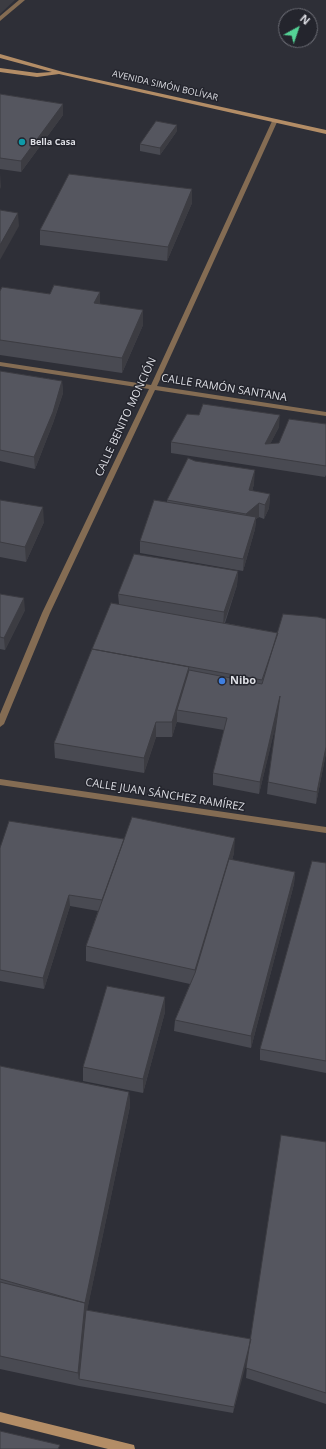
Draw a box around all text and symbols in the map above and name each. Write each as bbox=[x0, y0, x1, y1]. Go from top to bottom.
north arrow bbox=[278, 8, 318, 48]
text: N bbox=[297, 11, 314, 28]
street label: AVENIDA SIMÓN BOLÍVAR bbox=[111, 69, 219, 103]
marker: Bella Casa bbox=[17, 137, 27, 147]
place label: Bella Casa bbox=[30, 137, 76, 147]
street label: CALLE BENITO MONCIÓN bbox=[93, 355, 159, 479]
street label: CALLE RAMÓN SANTANA bbox=[160, 372, 288, 404]
place label: Nibo bbox=[230, 674, 256, 688]
marker: Nibo bbox=[217, 676, 227, 686]
street label: CALLE JUAN SÁNCHEZ RAMÍREZ bbox=[85, 776, 245, 814]

